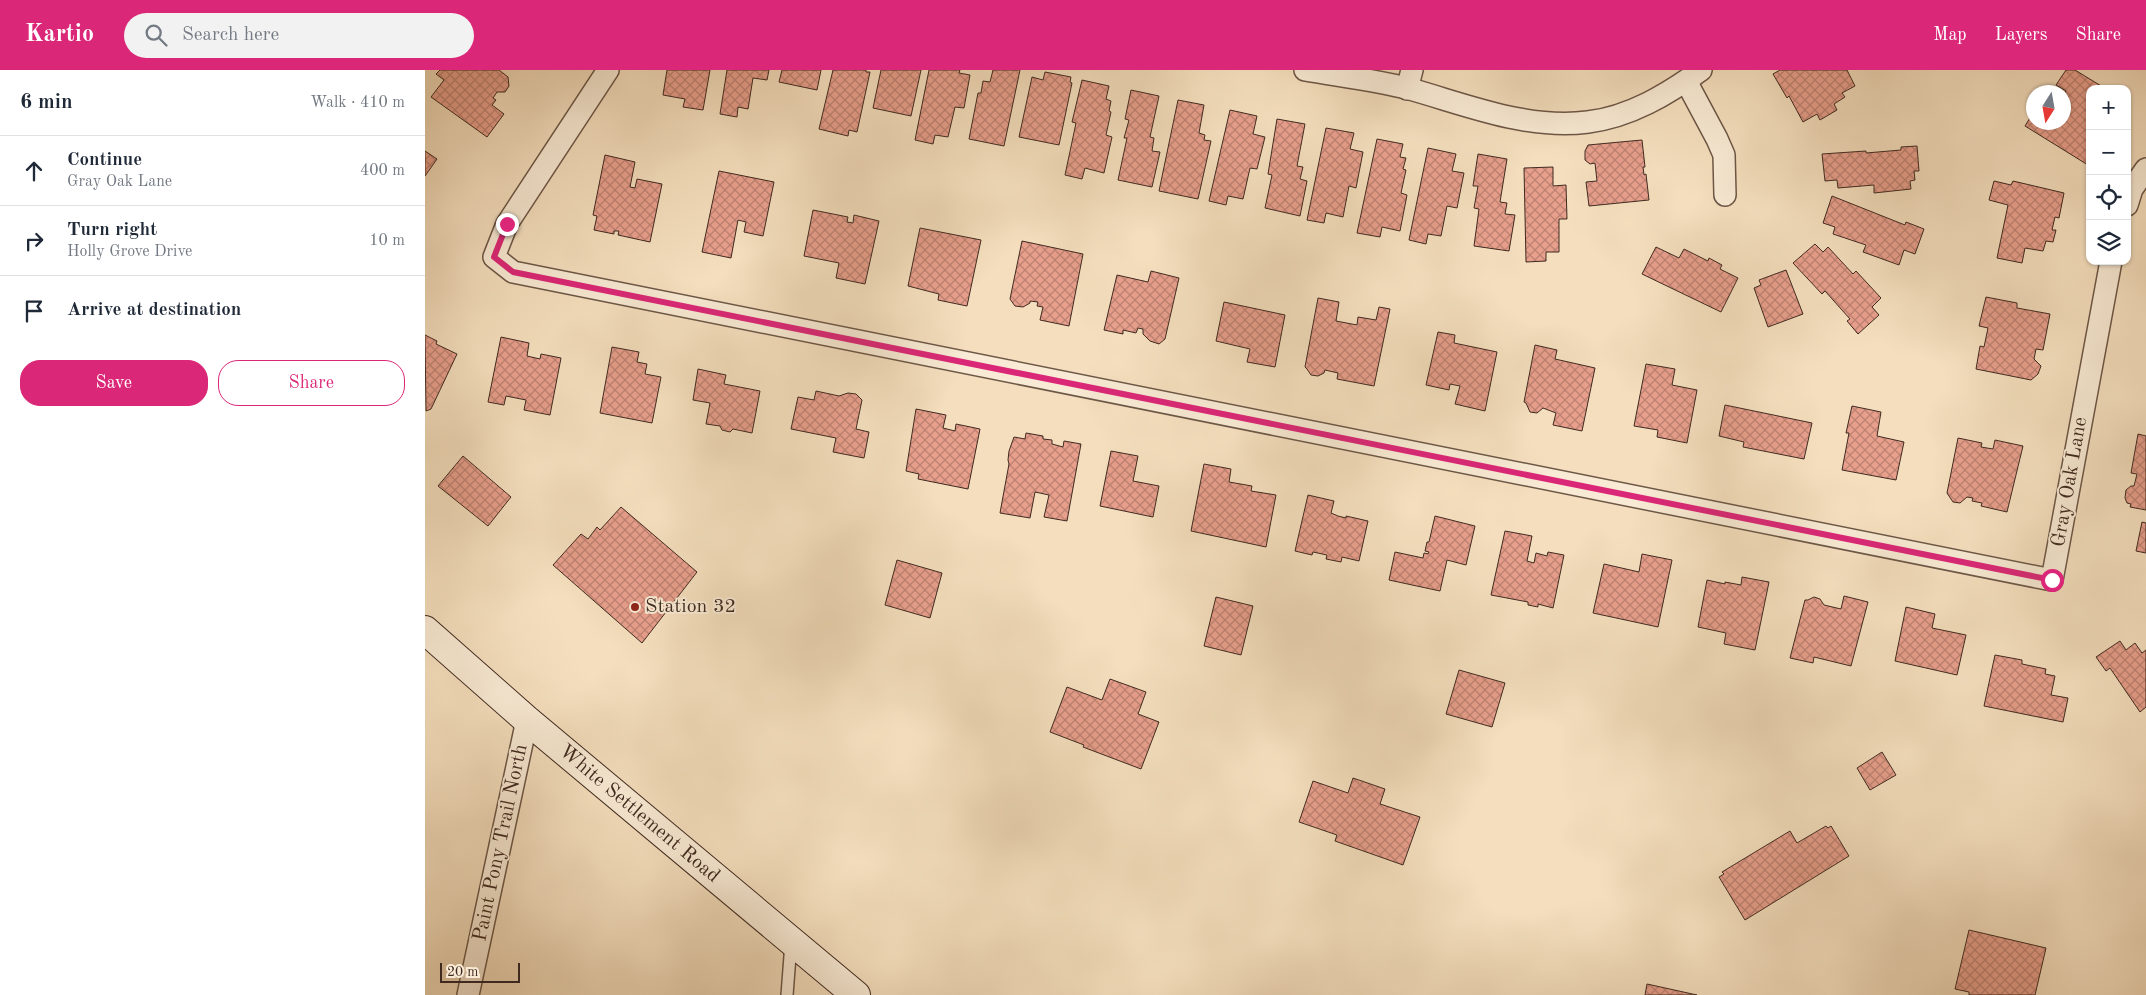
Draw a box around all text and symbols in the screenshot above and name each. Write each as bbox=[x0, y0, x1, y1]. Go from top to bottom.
search box bbox=[124, 13, 474, 58]
icon: search bbox=[142, 21, 170, 49]
text: Kartio bbox=[25, 23, 94, 47]
text: Search here bbox=[182, 26, 279, 45]
text: Map bbox=[1933, 26, 1967, 44]
text: Layers bbox=[1995, 26, 2047, 44]
text: Share bbox=[2075, 26, 2121, 44]
north arrow bbox=[2026, 85, 2071, 130]
map controls bbox=[2086, 85, 2131, 265]
button: + bbox=[2086, 85, 2131, 130]
text: 6 min bbox=[20, 92, 73, 113]
text: Walk · 410 m bbox=[310, 95, 405, 111]
button: − bbox=[2086, 130, 2131, 175]
text: Continue bbox=[67, 151, 142, 170]
icon: ahead bbox=[20, 157, 48, 185]
text: 400 m bbox=[360, 163, 405, 179]
text: Gray Oak Lane bbox=[67, 174, 172, 190]
button: locate bbox=[2086, 175, 2131, 220]
route end bbox=[496, 213, 519, 236]
button: layers bbox=[2086, 220, 2131, 265]
text: Turn right bbox=[67, 221, 157, 240]
icon: right bbox=[20, 227, 48, 255]
text: 10 m bbox=[369, 233, 405, 249]
text: Holly Grove Drive bbox=[67, 244, 192, 260]
icon: arrive bbox=[20, 297, 48, 325]
text: Arrive at destination bbox=[67, 301, 241, 320]
button: Save bbox=[20, 360, 208, 406]
button: Share bbox=[218, 360, 405, 406]
street label: Gray Oak Lane bbox=[2049, 415, 2091, 549]
route start bbox=[2041, 569, 2064, 592]
place label: Station 32 bbox=[645, 597, 736, 617]
marker: Station 32 bbox=[629, 601, 641, 613]
street label: White Settlement Road bbox=[555, 741, 723, 887]
street label: Paint Pony Trail North bbox=[470, 742, 532, 943]
scale bar bbox=[440, 960, 520, 983]
text: 20 m bbox=[447, 965, 478, 979]

